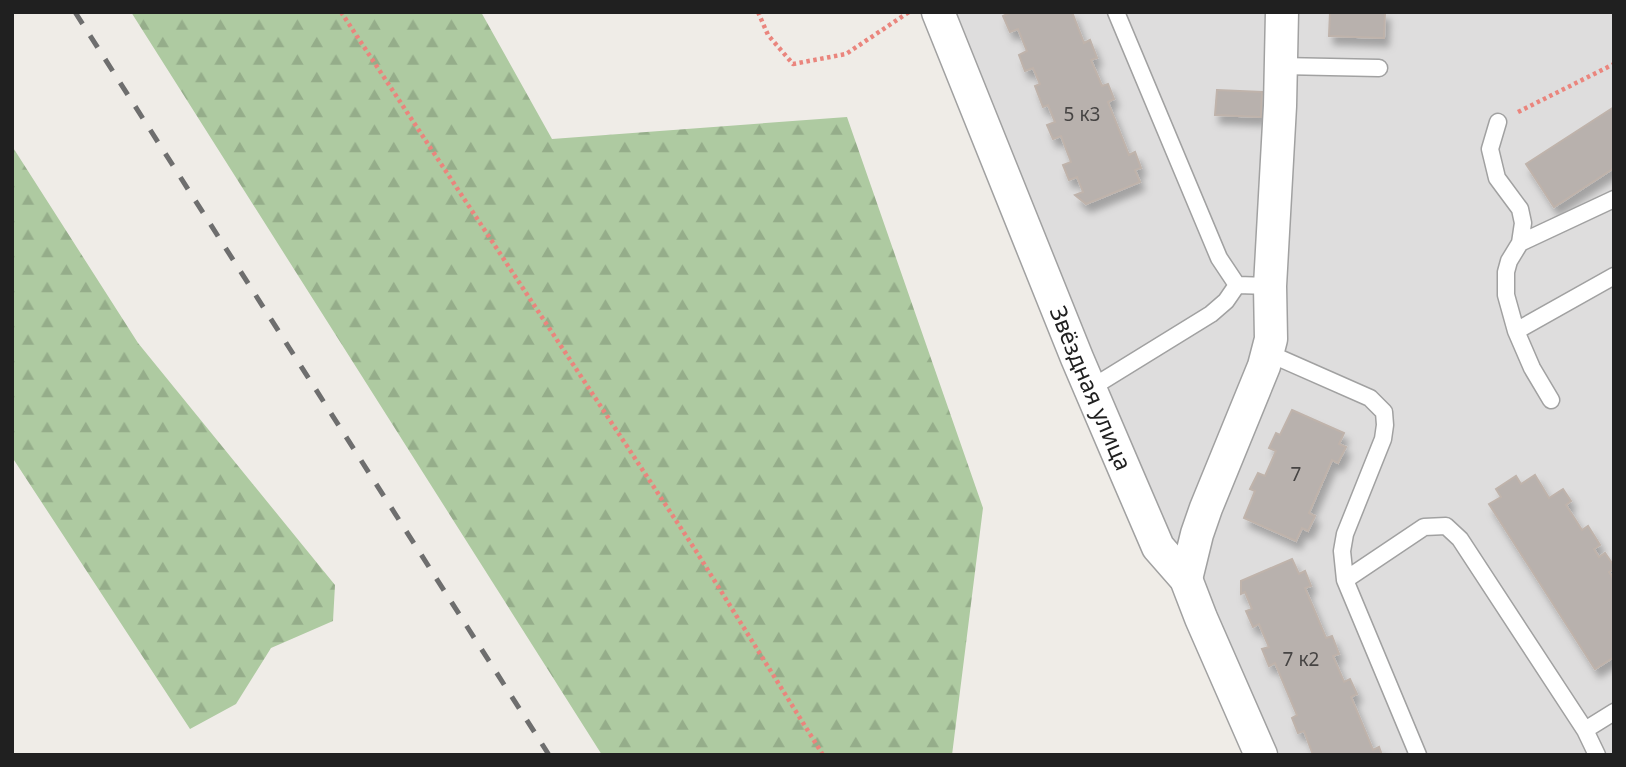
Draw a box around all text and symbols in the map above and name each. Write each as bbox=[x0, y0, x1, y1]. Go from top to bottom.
house number: 5 к3 bbox=[1064, 101, 1100, 127]
street label: Звёздная улица bbox=[1043, 301, 1140, 475]
house number: 7 bbox=[1291, 461, 1301, 487]
house number: 7 к2 bbox=[1283, 646, 1319, 672]

